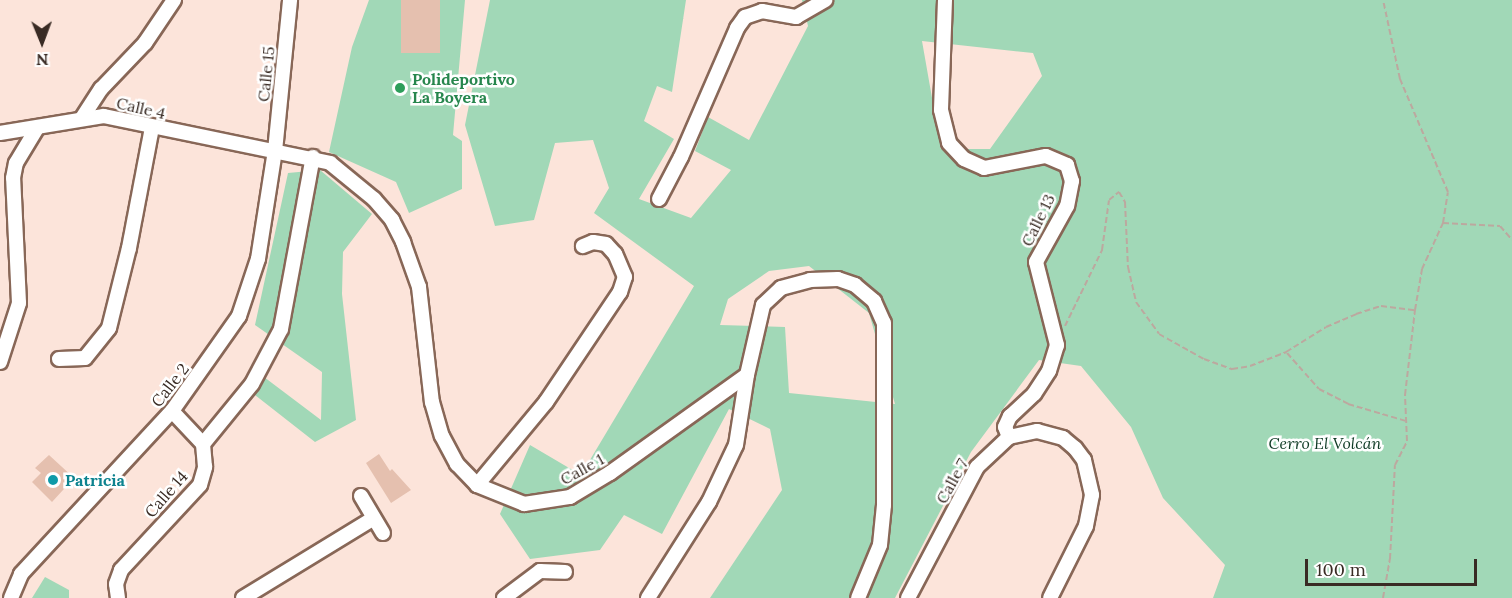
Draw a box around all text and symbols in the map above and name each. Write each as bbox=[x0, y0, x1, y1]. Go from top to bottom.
north arrow bbox=[12, 12, 72, 72]
street label: Calle 15 bbox=[254, 45, 278, 103]
text: N bbox=[36, 50, 49, 70]
place label: Polideportivo La Boyera bbox=[412, 69, 515, 107]
marker: Polideportivo La Boyera bbox=[393, 81, 407, 95]
street label: Calle 4 bbox=[115, 93, 167, 123]
street label: Calle 13 bbox=[1017, 191, 1059, 249]
street label: Calle 2 bbox=[147, 360, 193, 410]
park label: Cerro El Volcán bbox=[1269, 433, 1381, 453]
street label: Calle 1 bbox=[557, 449, 607, 489]
street label: Calle 7 bbox=[932, 455, 972, 507]
street label: Calle 14 bbox=[141, 467, 191, 521]
place label: Patricia bbox=[65, 470, 125, 490]
marker: Patricia bbox=[46, 473, 60, 487]
scale bar bbox=[1308, 547, 1480, 585]
text: 100 m bbox=[1316, 558, 1366, 581]

